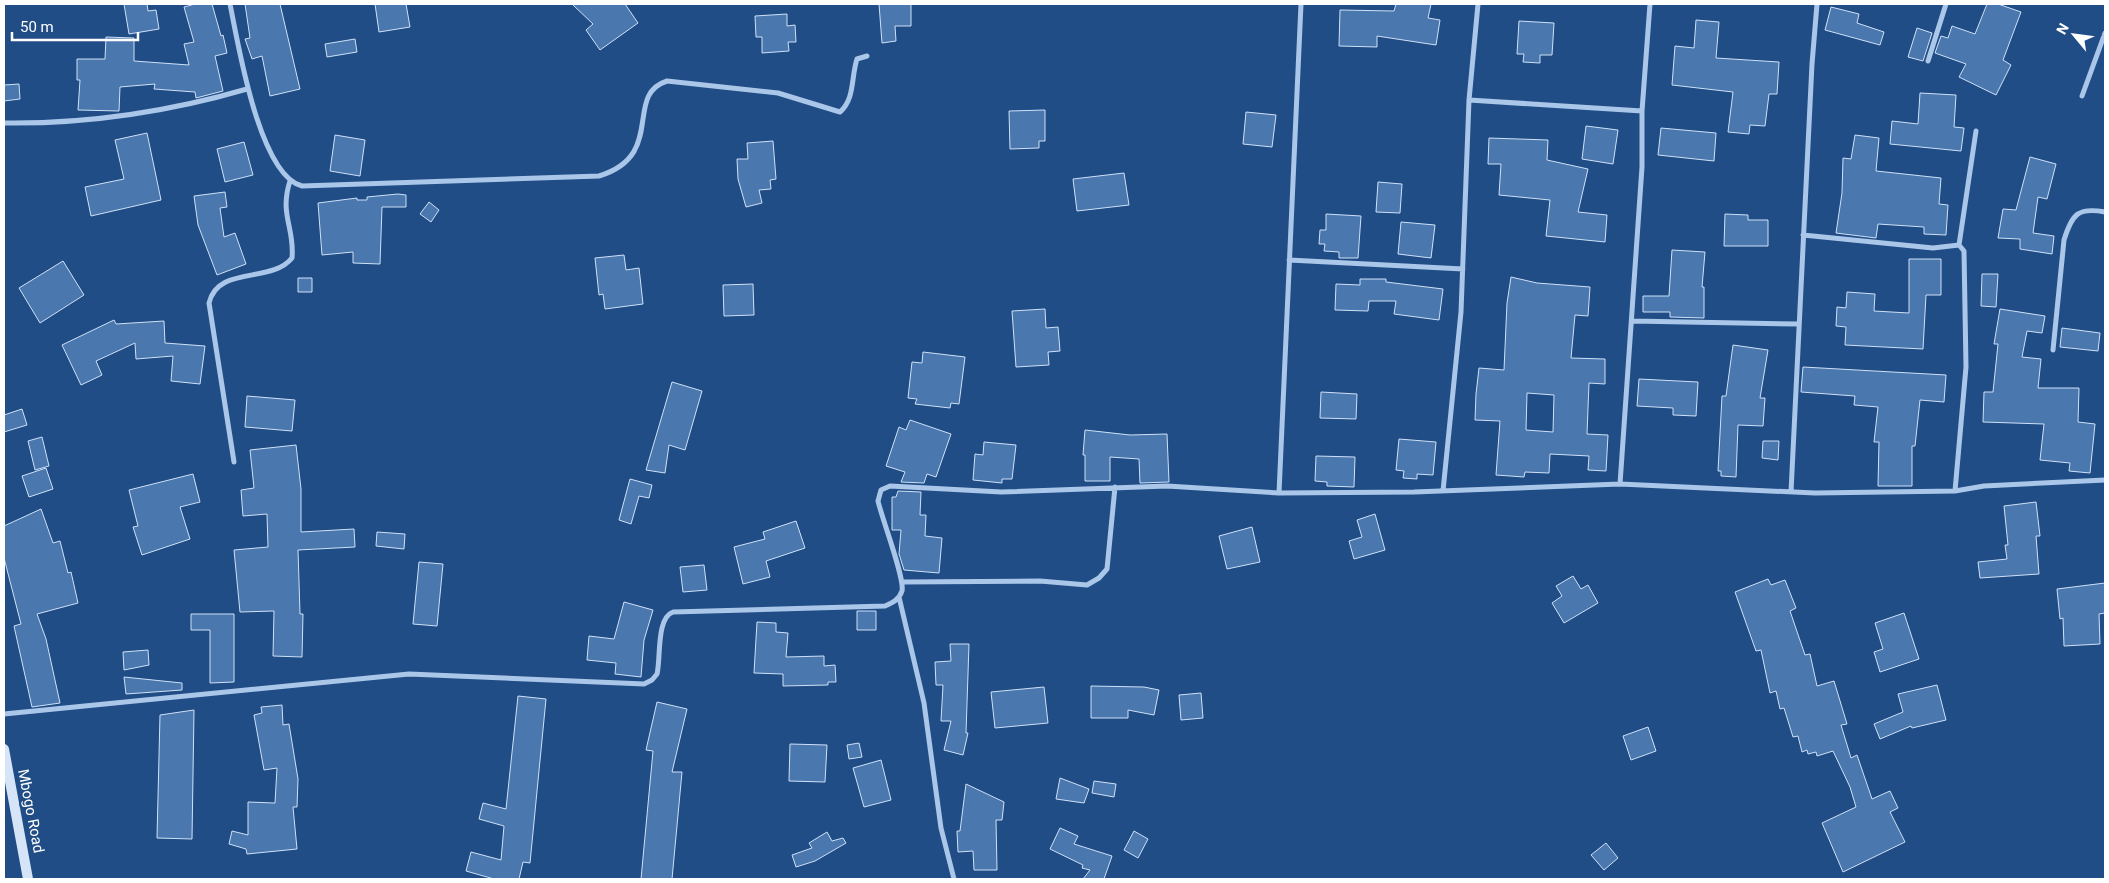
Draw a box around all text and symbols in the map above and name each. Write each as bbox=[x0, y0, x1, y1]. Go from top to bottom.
scale bar bbox=[12, 10, 139, 42]
north arrow bbox=[2049, 10, 2099, 60]
text: 50 m bbox=[20, 18, 54, 36]
text: N bbox=[2053, 20, 2072, 37]
street label: Mbogo Road bbox=[14, 767, 48, 855]

